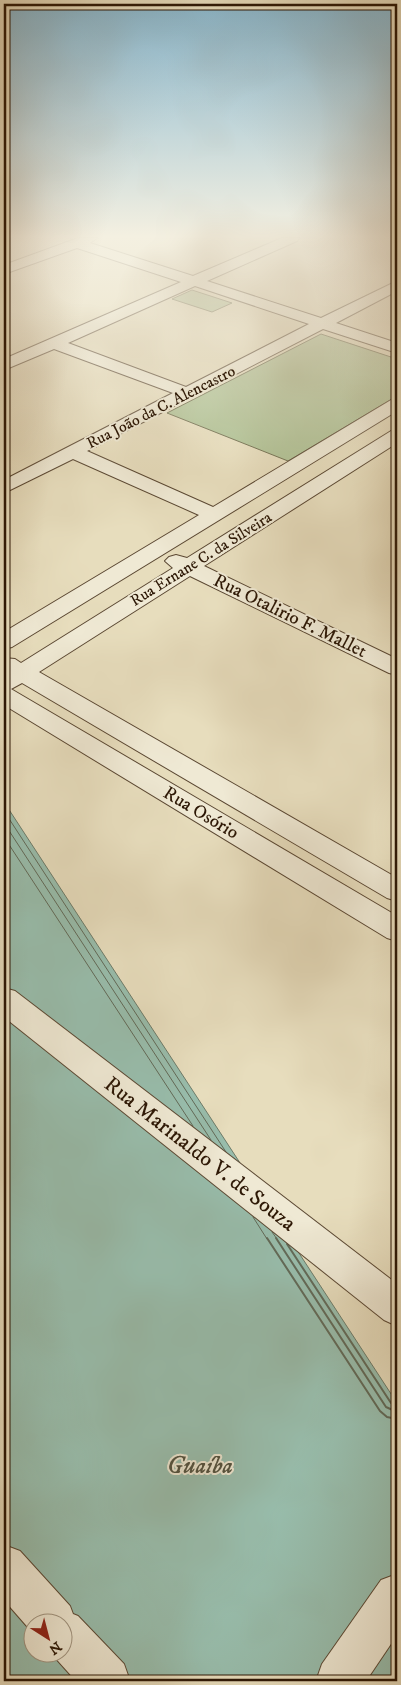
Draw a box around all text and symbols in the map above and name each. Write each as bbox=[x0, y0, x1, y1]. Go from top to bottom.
street label: Rua João da C. Alencastro bbox=[83, 361, 239, 453]
street label: Rua Ernane C. da Silveira bbox=[127, 507, 276, 611]
street label: Rua Otalirio F. Mallet bbox=[210, 569, 370, 663]
street label: Rua Osório bbox=[159, 781, 243, 845]
street label: Rua Marinaldo V. de Souza bbox=[99, 1071, 302, 1238]
water label: Guaíba bbox=[167, 1451, 233, 1481]
north arrow bbox=[22, 1612, 72, 1662]
text: N bbox=[45, 1637, 65, 1659]

